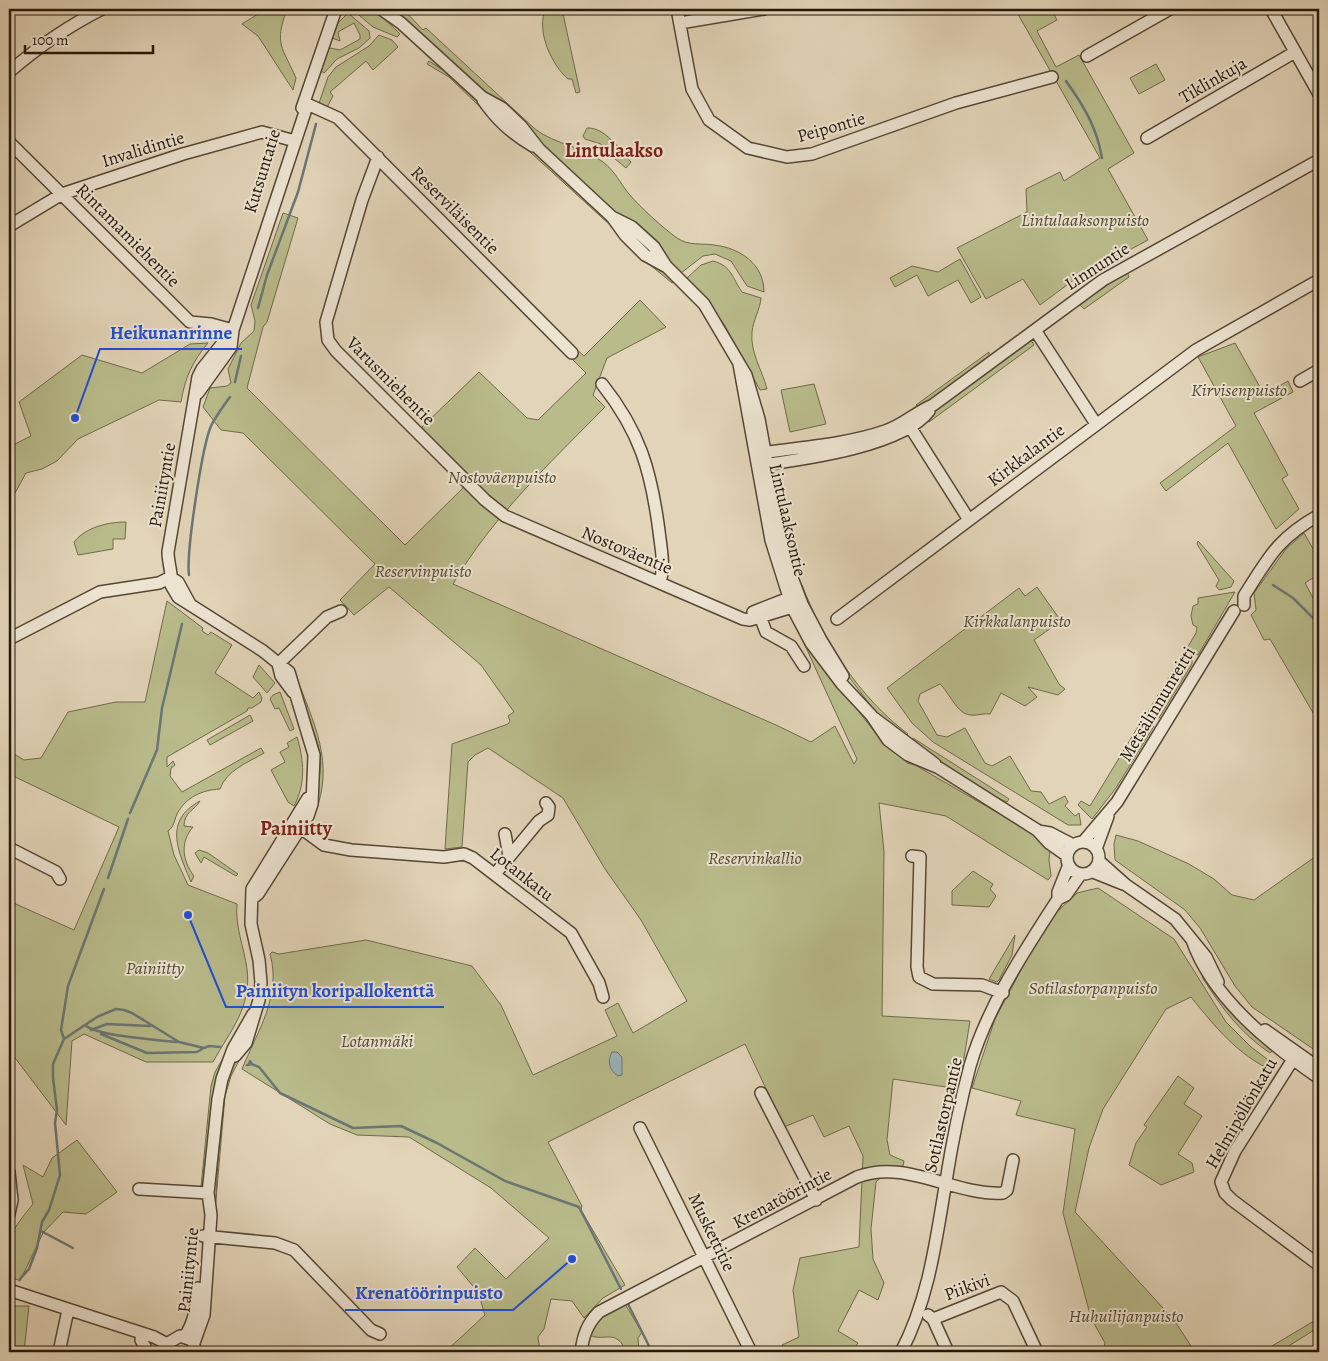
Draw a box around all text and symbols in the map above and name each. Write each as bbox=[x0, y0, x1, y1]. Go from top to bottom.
scale bar bbox=[25, 22, 152, 54]
text: 100 m bbox=[32, 30, 69, 50]
street label: Tiklinkuja bbox=[1175, 51, 1252, 109]
street label: Peipontie bbox=[794, 106, 868, 148]
street label: Invalidintie bbox=[99, 125, 187, 173]
street label: Kutsuntatie bbox=[238, 126, 286, 216]
district label: Lintulaakso bbox=[565, 137, 663, 164]
street label: Reserviläisentie bbox=[405, 160, 505, 260]
street label: Rintamamiehentie bbox=[71, 178, 185, 292]
park label: Lintulaaksonpuisto bbox=[1021, 208, 1149, 232]
street label: Linnuntie bbox=[1060, 236, 1134, 296]
callout: Heikunanrinne bbox=[100, 315, 242, 349]
text: Heikunanrinne bbox=[110, 320, 232, 346]
street label: Varusmiehentie bbox=[341, 331, 441, 431]
park label: Kirvisenpuisto bbox=[1191, 378, 1287, 402]
street label: Kirkkalantie bbox=[982, 418, 1070, 492]
street label: Painiityntie bbox=[143, 441, 181, 529]
street label: Lintulaaksontie bbox=[763, 461, 813, 579]
park label: Nostoväenpuisto bbox=[448, 465, 556, 489]
street label: Nostoväentie bbox=[578, 520, 676, 580]
park label: Reservinpuisto bbox=[374, 559, 472, 583]
park label: Kirkkalanpuisto bbox=[963, 609, 1071, 633]
street label: Metsälinnunreitti bbox=[1113, 642, 1201, 766]
district label: Painiitty bbox=[260, 815, 333, 842]
street label: Lotankatu bbox=[485, 841, 559, 907]
park label: Reservinkallio bbox=[708, 846, 802, 870]
park label: Painiitty bbox=[126, 956, 184, 980]
callout: Painiityn koripallokenttä bbox=[226, 973, 444, 1007]
park label: Sotilastorpanpuisto bbox=[1028, 976, 1158, 1000]
text: Painiityn koripallokenttä bbox=[236, 978, 435, 1004]
park label: Lotanmäki bbox=[341, 1029, 414, 1053]
street label: Helmipöllönkatu bbox=[1199, 1053, 1283, 1173]
street label: Sotilastorpantie bbox=[918, 1055, 968, 1175]
street label: Krenatöörintie bbox=[728, 1162, 836, 1234]
street label: Muskettitie bbox=[683, 1189, 741, 1275]
street label: Painiityntie bbox=[172, 1226, 204, 1314]
street label: Piikivi bbox=[941, 1268, 993, 1306]
callout: Krenatöörinpuisto bbox=[345, 1276, 513, 1310]
text: Krenatöörinpuisto bbox=[355, 1280, 503, 1306]
park label: Huhuilijanpuisto bbox=[1069, 1304, 1183, 1328]

